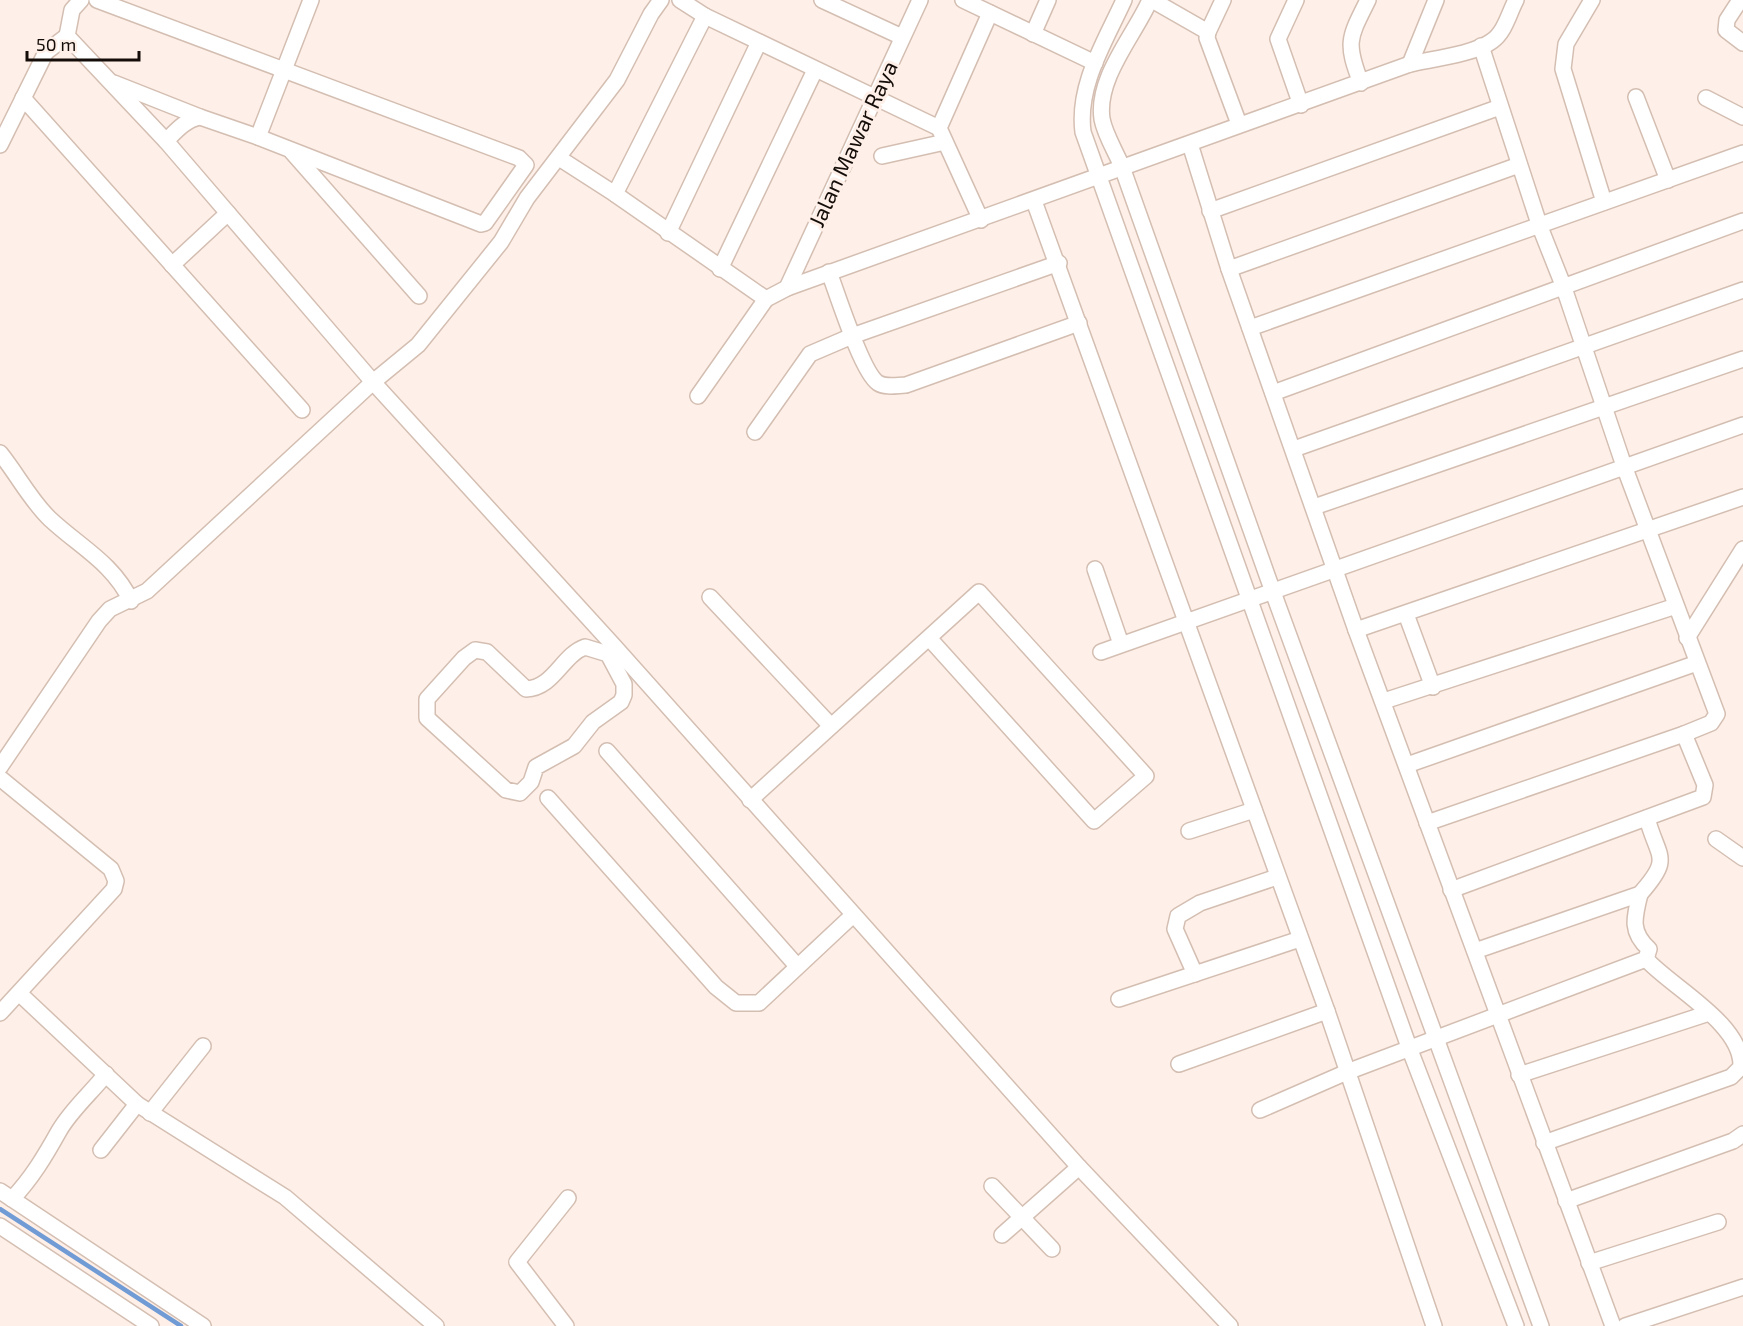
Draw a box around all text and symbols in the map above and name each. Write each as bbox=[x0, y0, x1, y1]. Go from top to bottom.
scale bar bbox=[27, 24, 140, 62]
text: 50 m bbox=[36, 33, 76, 55]
street label: Jalan Mawar Raya bbox=[802, 57, 902, 231]

